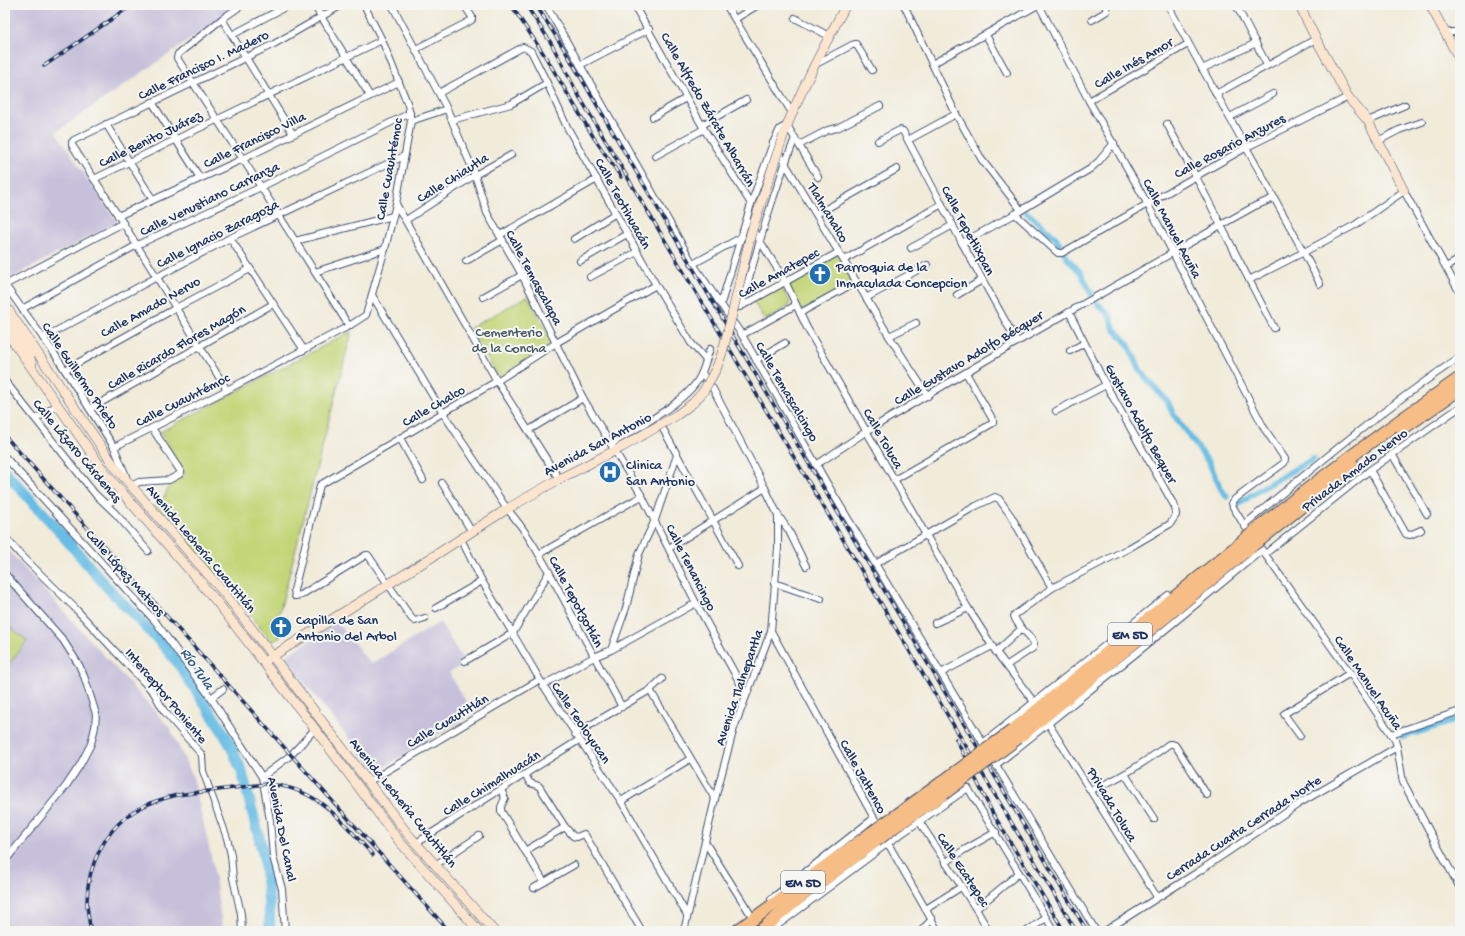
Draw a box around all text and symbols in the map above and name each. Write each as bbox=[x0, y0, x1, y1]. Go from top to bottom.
street label: Calle Francisco I. Madero bbox=[136, 27, 272, 105]
street label: Calle Alfredo Zárate Albarrán bbox=[656, 30, 758, 191]
street label: Calle Inés Amor bbox=[1092, 34, 1178, 94]
street label: Calle Benito Juárez bbox=[97, 108, 206, 173]
street label: Calle Francisco Villa bbox=[201, 109, 310, 173]
street label: Calle Rosario Anzures bbox=[1172, 110, 1289, 184]
street label: Calle Cuauhtémoc bbox=[373, 116, 408, 222]
street label: Calle Chiautla bbox=[414, 150, 493, 208]
street label: Calle Teotihuacán bbox=[590, 156, 654, 253]
street label: Calle Venustiano Carranza bbox=[138, 159, 284, 241]
street label: Calle Manuel Acuña bbox=[1137, 176, 1205, 283]
street label: Tlalmanalco bbox=[802, 180, 851, 246]
street label: Calle Tepetlixpan bbox=[936, 183, 998, 279]
street label: Calle Ignacio Zaragoza bbox=[154, 196, 283, 273]
street label: Calle Temascalapa bbox=[500, 228, 566, 330]
street label: Calle Amatepec bbox=[736, 244, 824, 303]
place label: Parroquia de la Inmaculada Concepcion bbox=[835, 260, 968, 293]
church icon: Parroquia de la Inmaculada Concepcion bbox=[807, 261, 833, 287]
street label: Calle Amado Nervo bbox=[98, 274, 204, 343]
street label: Calle Ricardo Flores Magón bbox=[105, 302, 249, 395]
street label: Calle Gustavo Adolfo Bécquer bbox=[892, 307, 1048, 410]
street label: Calle Guillermo Prieto bbox=[37, 320, 121, 433]
park label: Cementerio de la Concha bbox=[472, 325, 547, 358]
street label: Calle Temascalcingo bbox=[750, 339, 821, 445]
street label: Gustavo Adolfo Bequer bbox=[1100, 361, 1180, 488]
street label: Calle Cuauhtémoc bbox=[133, 370, 234, 432]
street label: Calle Chalco bbox=[400, 382, 469, 432]
street label: Calle Lázaro Cárdenas bbox=[28, 396, 125, 507]
street label: Calle Toluca bbox=[858, 406, 907, 474]
street label: Avenida San Antonio bbox=[541, 410, 655, 481]
street label: Privada Amado Nervo bbox=[1298, 426, 1412, 517]
place label: Clinica San Antonio bbox=[626, 458, 695, 491]
hospital icon: Clinica San Antonio bbox=[597, 459, 623, 485]
street label: Avenida Lecheria Cuautitlán bbox=[141, 482, 259, 617]
street label: Calle Tenancingo bbox=[661, 522, 719, 615]
street label: Calle López Mateos bbox=[81, 527, 168, 621]
street label: Calle Tepotzotlán bbox=[544, 553, 606, 651]
place label: Capilla de San Antonio del Arbol bbox=[296, 613, 397, 646]
church icon: Capilla de San Antonio del Arbol bbox=[268, 614, 294, 640]
road number: EM 5D bbox=[1108, 623, 1152, 645]
street label: Avenida Tlalnepantla bbox=[713, 626, 769, 748]
street label: Calle Manuel Acuña bbox=[1329, 633, 1406, 735]
street label: Interceptor Poniente bbox=[120, 645, 211, 748]
water label: Río Tula bbox=[176, 645, 218, 695]
street label: Calle Teoloyucan bbox=[546, 679, 614, 768]
street label: Calle Cuautitlán bbox=[404, 691, 493, 753]
street label: Avenida Lecheria Cuautitlán bbox=[344, 735, 460, 872]
street label: Calle Jaltenco bbox=[835, 737, 889, 817]
street label: Calle Chimalhuacán bbox=[440, 747, 545, 821]
street label: Privada Toluca bbox=[1081, 764, 1140, 847]
street label: Cerrada Cuarta Cerrada Norte bbox=[1164, 772, 1326, 886]
street label: Avenida Del Canal bbox=[262, 776, 299, 883]
street label: Calle Ecatepec bbox=[932, 830, 993, 912]
road number: EM 5D bbox=[781, 871, 825, 893]

